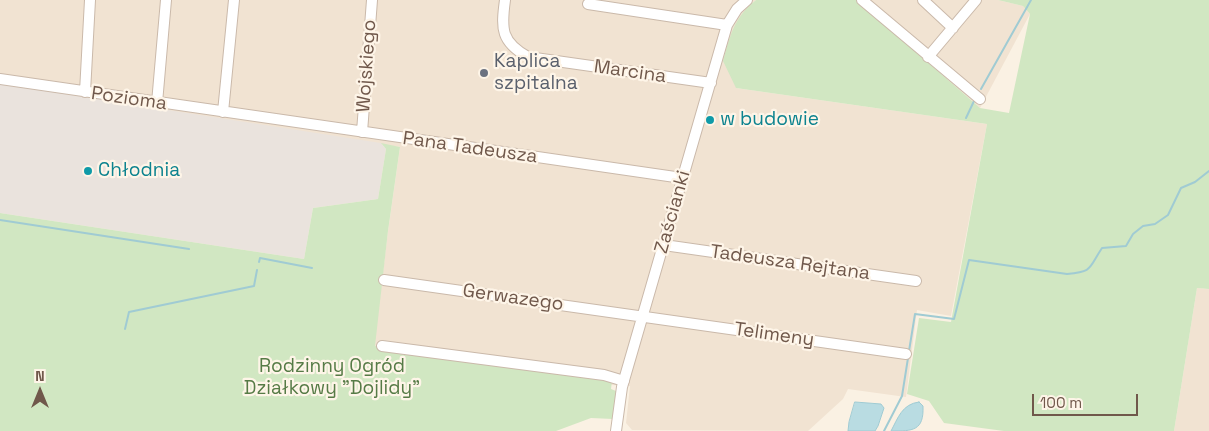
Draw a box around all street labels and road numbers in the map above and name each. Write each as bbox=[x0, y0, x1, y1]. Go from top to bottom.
street label: Wojskiego bbox=[352, 19, 382, 113]
street label: Marcina bbox=[592, 56, 668, 88]
street label: Pozioma bbox=[90, 82, 168, 116]
street label: Pana Tadeusza bbox=[401, 127, 539, 169]
street label: Zaścianki bbox=[650, 168, 696, 256]
street label: Tadeusza Rejtana bbox=[709, 241, 871, 285]
street label: Gerwazego bbox=[461, 280, 565, 316]
street label: Telimeny bbox=[733, 318, 815, 352]

